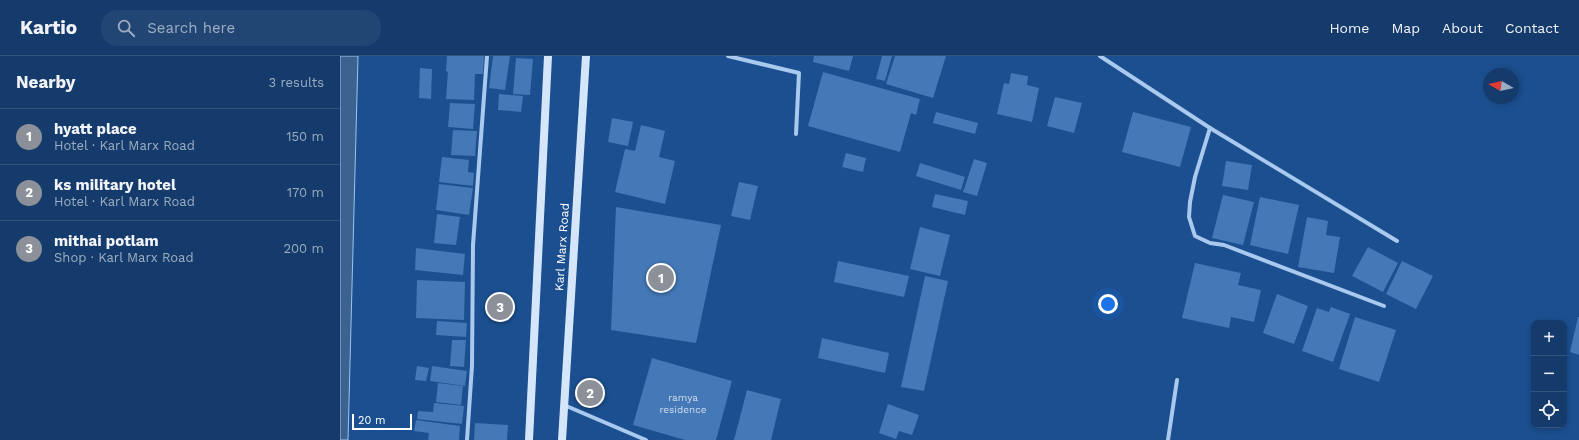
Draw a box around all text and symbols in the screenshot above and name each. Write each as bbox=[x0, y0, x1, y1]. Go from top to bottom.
search box bbox=[101, 10, 381, 46]
text: Kartio bbox=[20, 16, 77, 39]
icon: search bbox=[115, 17, 137, 39]
text: Search here bbox=[147, 19, 235, 37]
text: Home bbox=[1329, 20, 1369, 36]
text: Map bbox=[1391, 20, 1420, 36]
text: About bbox=[1442, 20, 1483, 36]
text: Contact bbox=[1505, 20, 1559, 36]
north arrow bbox=[1483, 68, 1519, 104]
text: Nearby bbox=[16, 72, 75, 92]
text: 3 results bbox=[269, 75, 324, 90]
text: hyatt place bbox=[54, 120, 137, 138]
text: 1 bbox=[26, 129, 32, 144]
text: 150 m bbox=[286, 129, 324, 144]
text: Hotel · Karl Marx Road bbox=[54, 138, 195, 153]
text: ks military hotel bbox=[54, 176, 176, 194]
text: 2 bbox=[25, 185, 33, 200]
text: 170 m bbox=[287, 185, 324, 200]
text: Hotel · Karl Marx Road bbox=[54, 194, 195, 209]
street label: Karl Marx Road bbox=[552, 203, 572, 291]
text: mithai potlam bbox=[54, 232, 159, 250]
text: 3 bbox=[25, 241, 33, 256]
text: 200 m bbox=[283, 241, 324, 256]
text: Shop · Karl Marx Road bbox=[54, 250, 194, 265]
pin: 1 bbox=[648, 263, 674, 293]
pin: 3 bbox=[487, 292, 513, 322]
your location bbox=[1098, 294, 1118, 314]
map controls bbox=[1531, 320, 1567, 428]
button: + bbox=[1531, 320, 1567, 356]
button: − bbox=[1531, 356, 1567, 392]
pin: 2 bbox=[577, 378, 603, 408]
house number: ramya residence bbox=[659, 392, 707, 415]
button: locate bbox=[1531, 392, 1567, 428]
scale bar bbox=[352, 412, 412, 431]
text: 20 m bbox=[358, 414, 386, 427]

